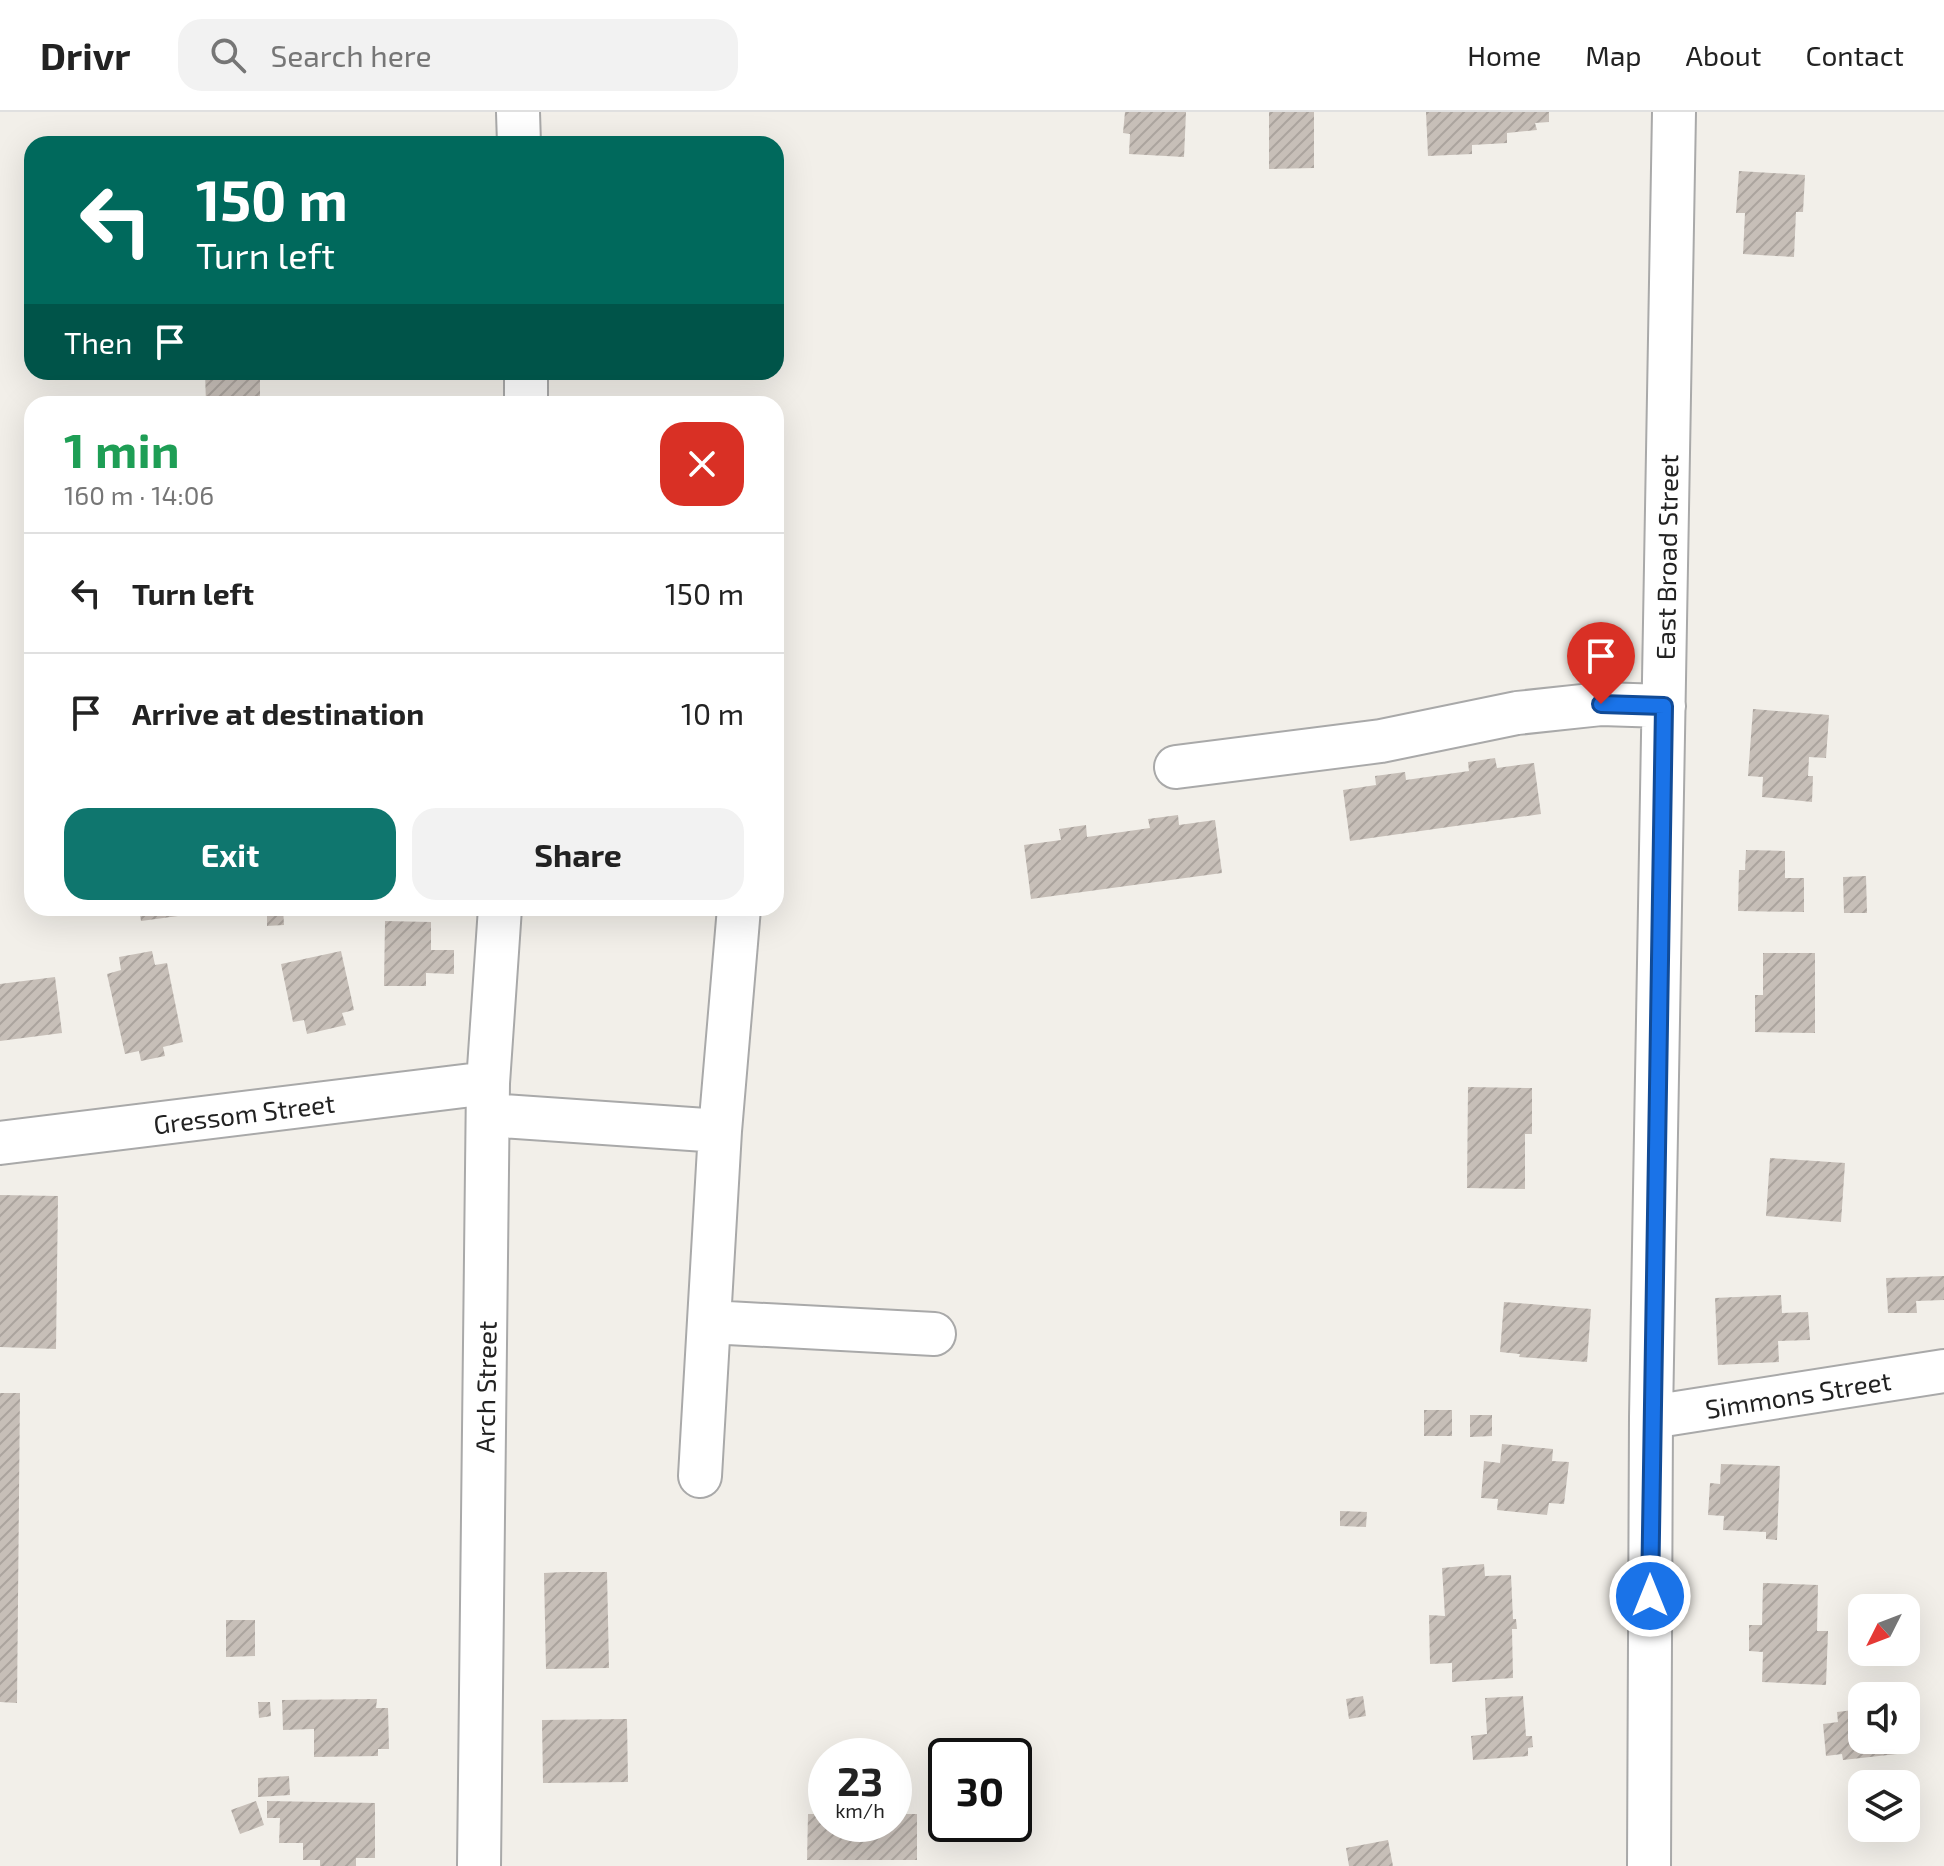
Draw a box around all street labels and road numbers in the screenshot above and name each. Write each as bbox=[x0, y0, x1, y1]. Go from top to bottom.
street label: East Broad Street bbox=[1649, 454, 1683, 660]
street label: Gressom Street bbox=[152, 1086, 336, 1139]
street label: Arch Street bbox=[468, 1321, 502, 1453]
street label: Simmons Street bbox=[1703, 1364, 1893, 1424]

